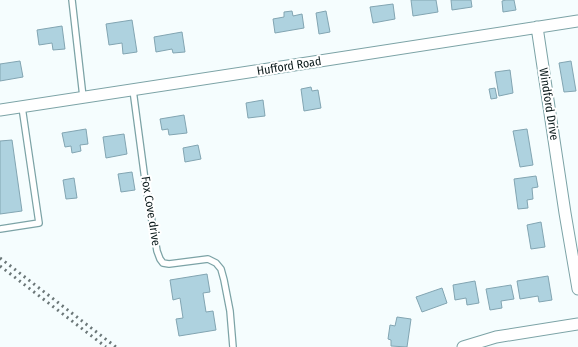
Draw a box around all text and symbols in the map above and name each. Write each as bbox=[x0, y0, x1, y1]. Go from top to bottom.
street label: Hufford Road bbox=[256, 54, 322, 78]
street label: Windford Drive bbox=[536, 67, 562, 141]
street label: Fox Cove drive bbox=[139, 175, 163, 247]

